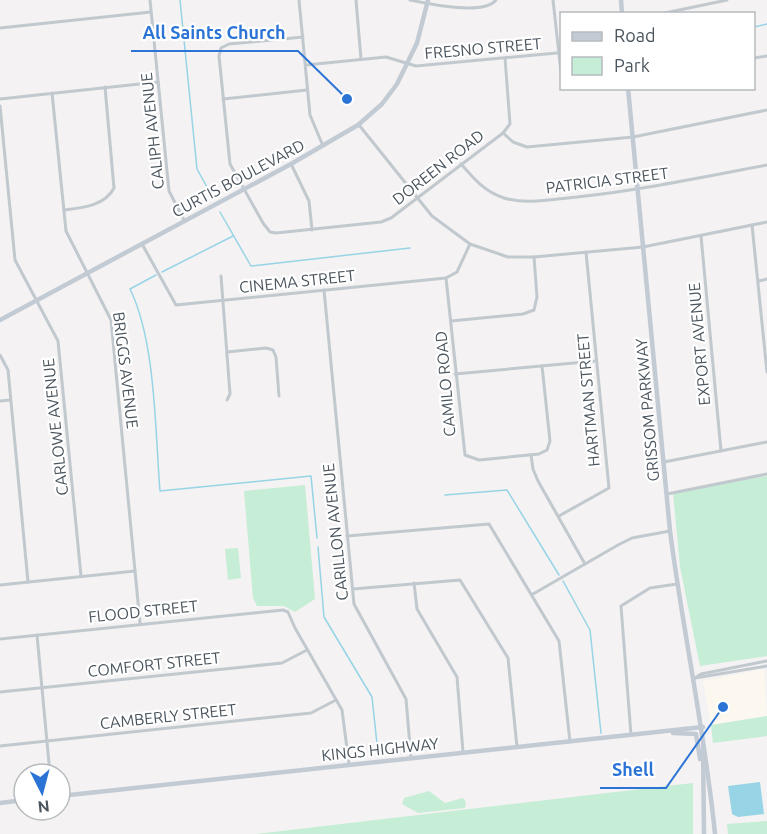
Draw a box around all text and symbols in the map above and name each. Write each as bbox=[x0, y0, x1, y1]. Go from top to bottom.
legend bbox=[560, 12, 755, 90]
callout: All Saints Church bbox=[131, 15, 298, 51]
text: All Saints Church bbox=[142, 22, 286, 42]
text: Road bbox=[614, 25, 656, 45]
street label: FRESNO STREET bbox=[424, 34, 542, 62]
text: Park bbox=[614, 55, 650, 75]
street label: CALIPH AVENUE bbox=[137, 72, 167, 190]
street label: DOREEN ROAD bbox=[389, 126, 487, 208]
street label: CURTIS BOULEVARD bbox=[169, 135, 307, 221]
street label: PATRICIA STREET bbox=[545, 164, 669, 196]
street label: CINEMA STREET bbox=[238, 266, 356, 296]
street label: EXPORT AVENUE bbox=[685, 282, 713, 406]
street label: BRIGGS AVENUE bbox=[110, 311, 142, 429]
street label: CAMILO ROAD bbox=[431, 330, 459, 438]
street label: HARTMAN STREET bbox=[573, 332, 603, 467]
street label: GRISSOM PARKWAY bbox=[632, 337, 662, 482]
street label: CARLOWE AVENUE bbox=[39, 357, 71, 497]
street label: CARILLON AVENUE bbox=[319, 462, 351, 602]
street label: FLOOD STREET bbox=[87, 596, 199, 626]
street label: COMFORT STREET bbox=[87, 648, 221, 680]
street label: CAMBERLY STREET bbox=[99, 700, 237, 732]
street label: KINGS HIGHWAY bbox=[320, 734, 440, 764]
callout: Shell bbox=[600, 752, 666, 788]
text: Shell bbox=[612, 759, 655, 779]
north arrow bbox=[12, 762, 72, 822]
text: N bbox=[37, 797, 50, 816]

